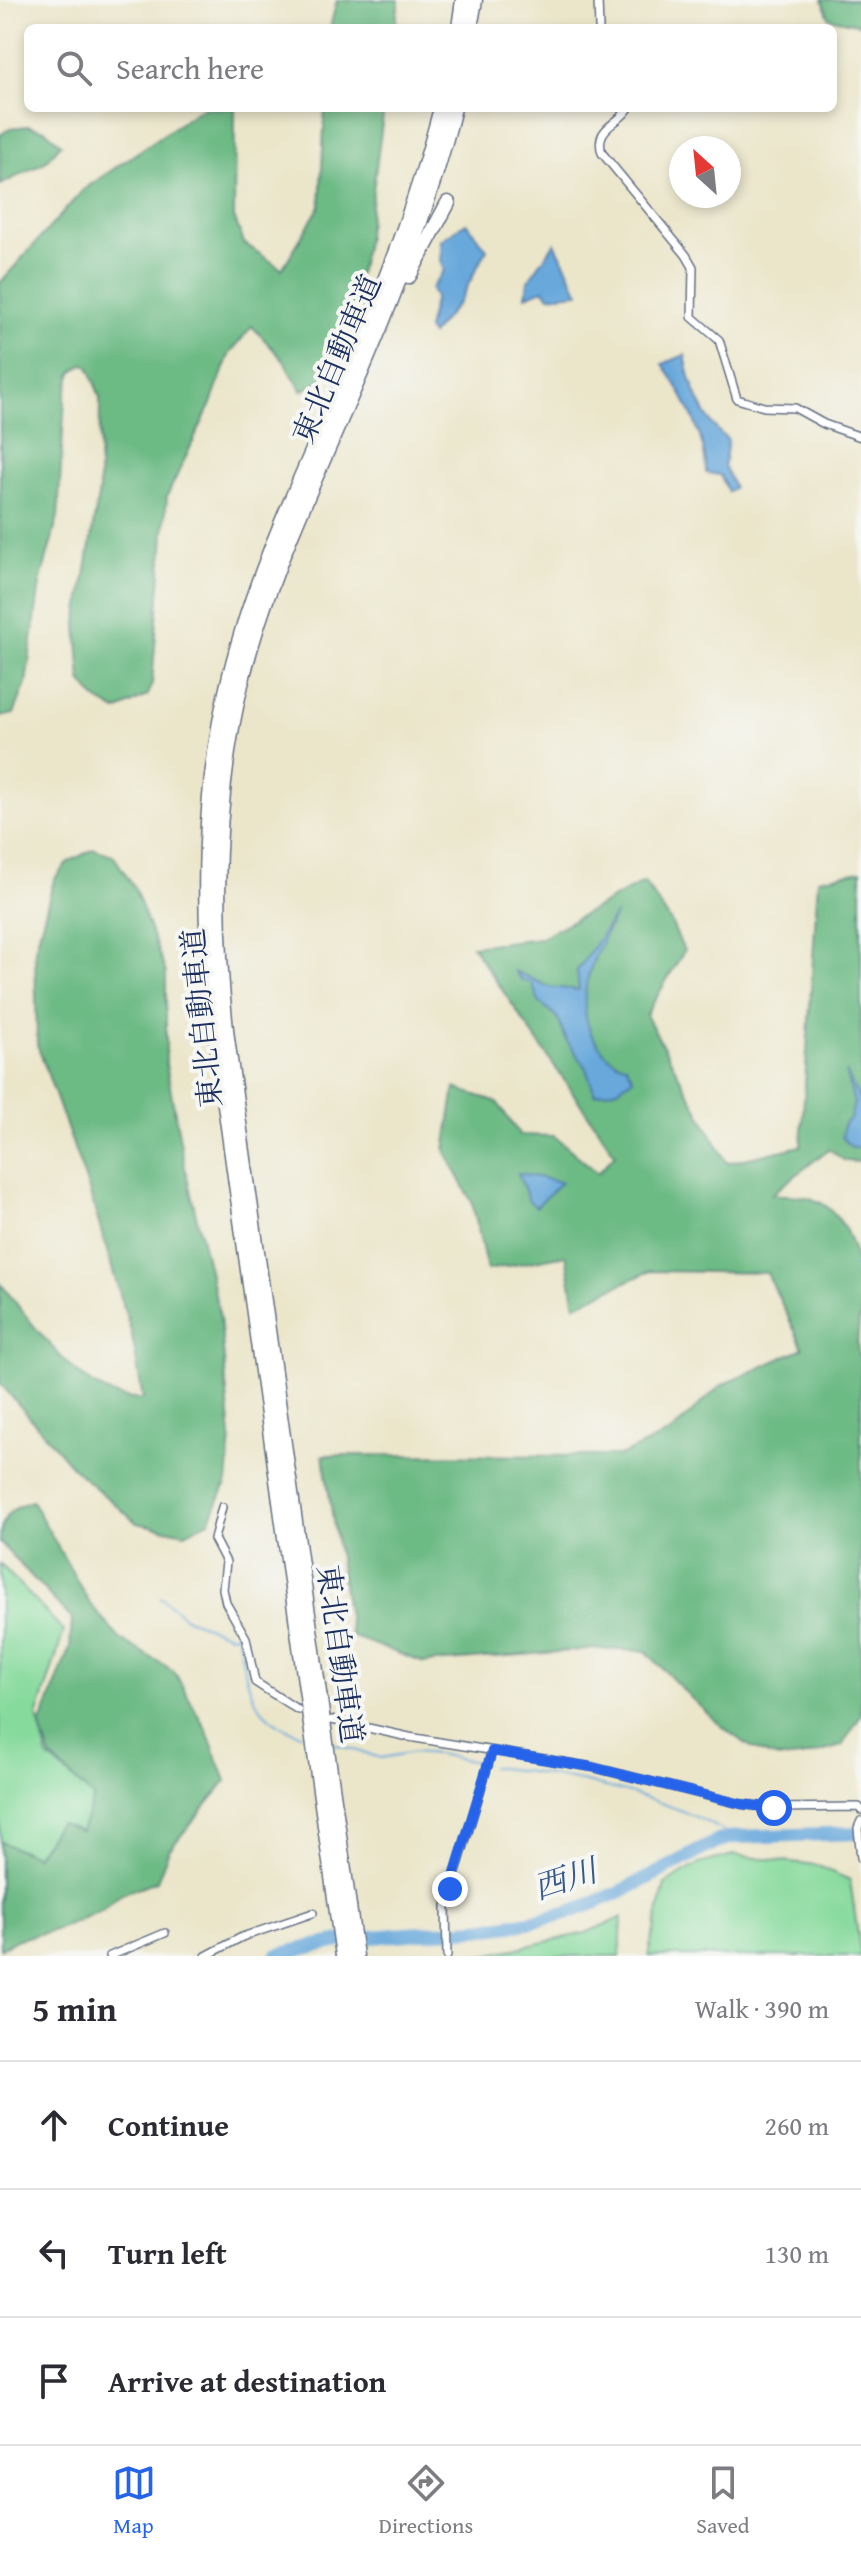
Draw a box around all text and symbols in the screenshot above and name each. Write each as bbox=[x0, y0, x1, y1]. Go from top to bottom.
search box bbox=[24, 24, 837, 112]
icon: search bbox=[52, 46, 96, 90]
text: Search here bbox=[116, 46, 264, 90]
north arrow bbox=[669, 136, 741, 208]
street label: 東北自動車道 bbox=[281, 267, 391, 450]
street label: 東北自動車道 bbox=[170, 926, 232, 1110]
street label: 東北自動車道 bbox=[307, 1562, 375, 1746]
route start bbox=[756, 1790, 792, 1826]
water label: 西川 bbox=[527, 1845, 605, 1911]
route end bbox=[432, 1871, 468, 1907]
text: 5 min bbox=[32, 1984, 117, 2033]
text: Walk · 390 m bbox=[695, 1989, 829, 2028]
icon: ahead bbox=[32, 2103, 76, 2147]
text: Continue bbox=[108, 2103, 229, 2147]
text: 260 m bbox=[764, 2106, 829, 2145]
icon: left bbox=[32, 2231, 76, 2275]
text: Turn left bbox=[108, 2231, 227, 2275]
text: 130 m bbox=[764, 2234, 829, 2273]
icon: arrive bbox=[32, 2359, 76, 2403]
text: Arrive at destination bbox=[108, 2359, 386, 2403]
tab: Map bbox=[112, 2461, 156, 2541]
tab: Directions bbox=[379, 2461, 473, 2541]
tab: Saved bbox=[696, 2461, 749, 2541]

